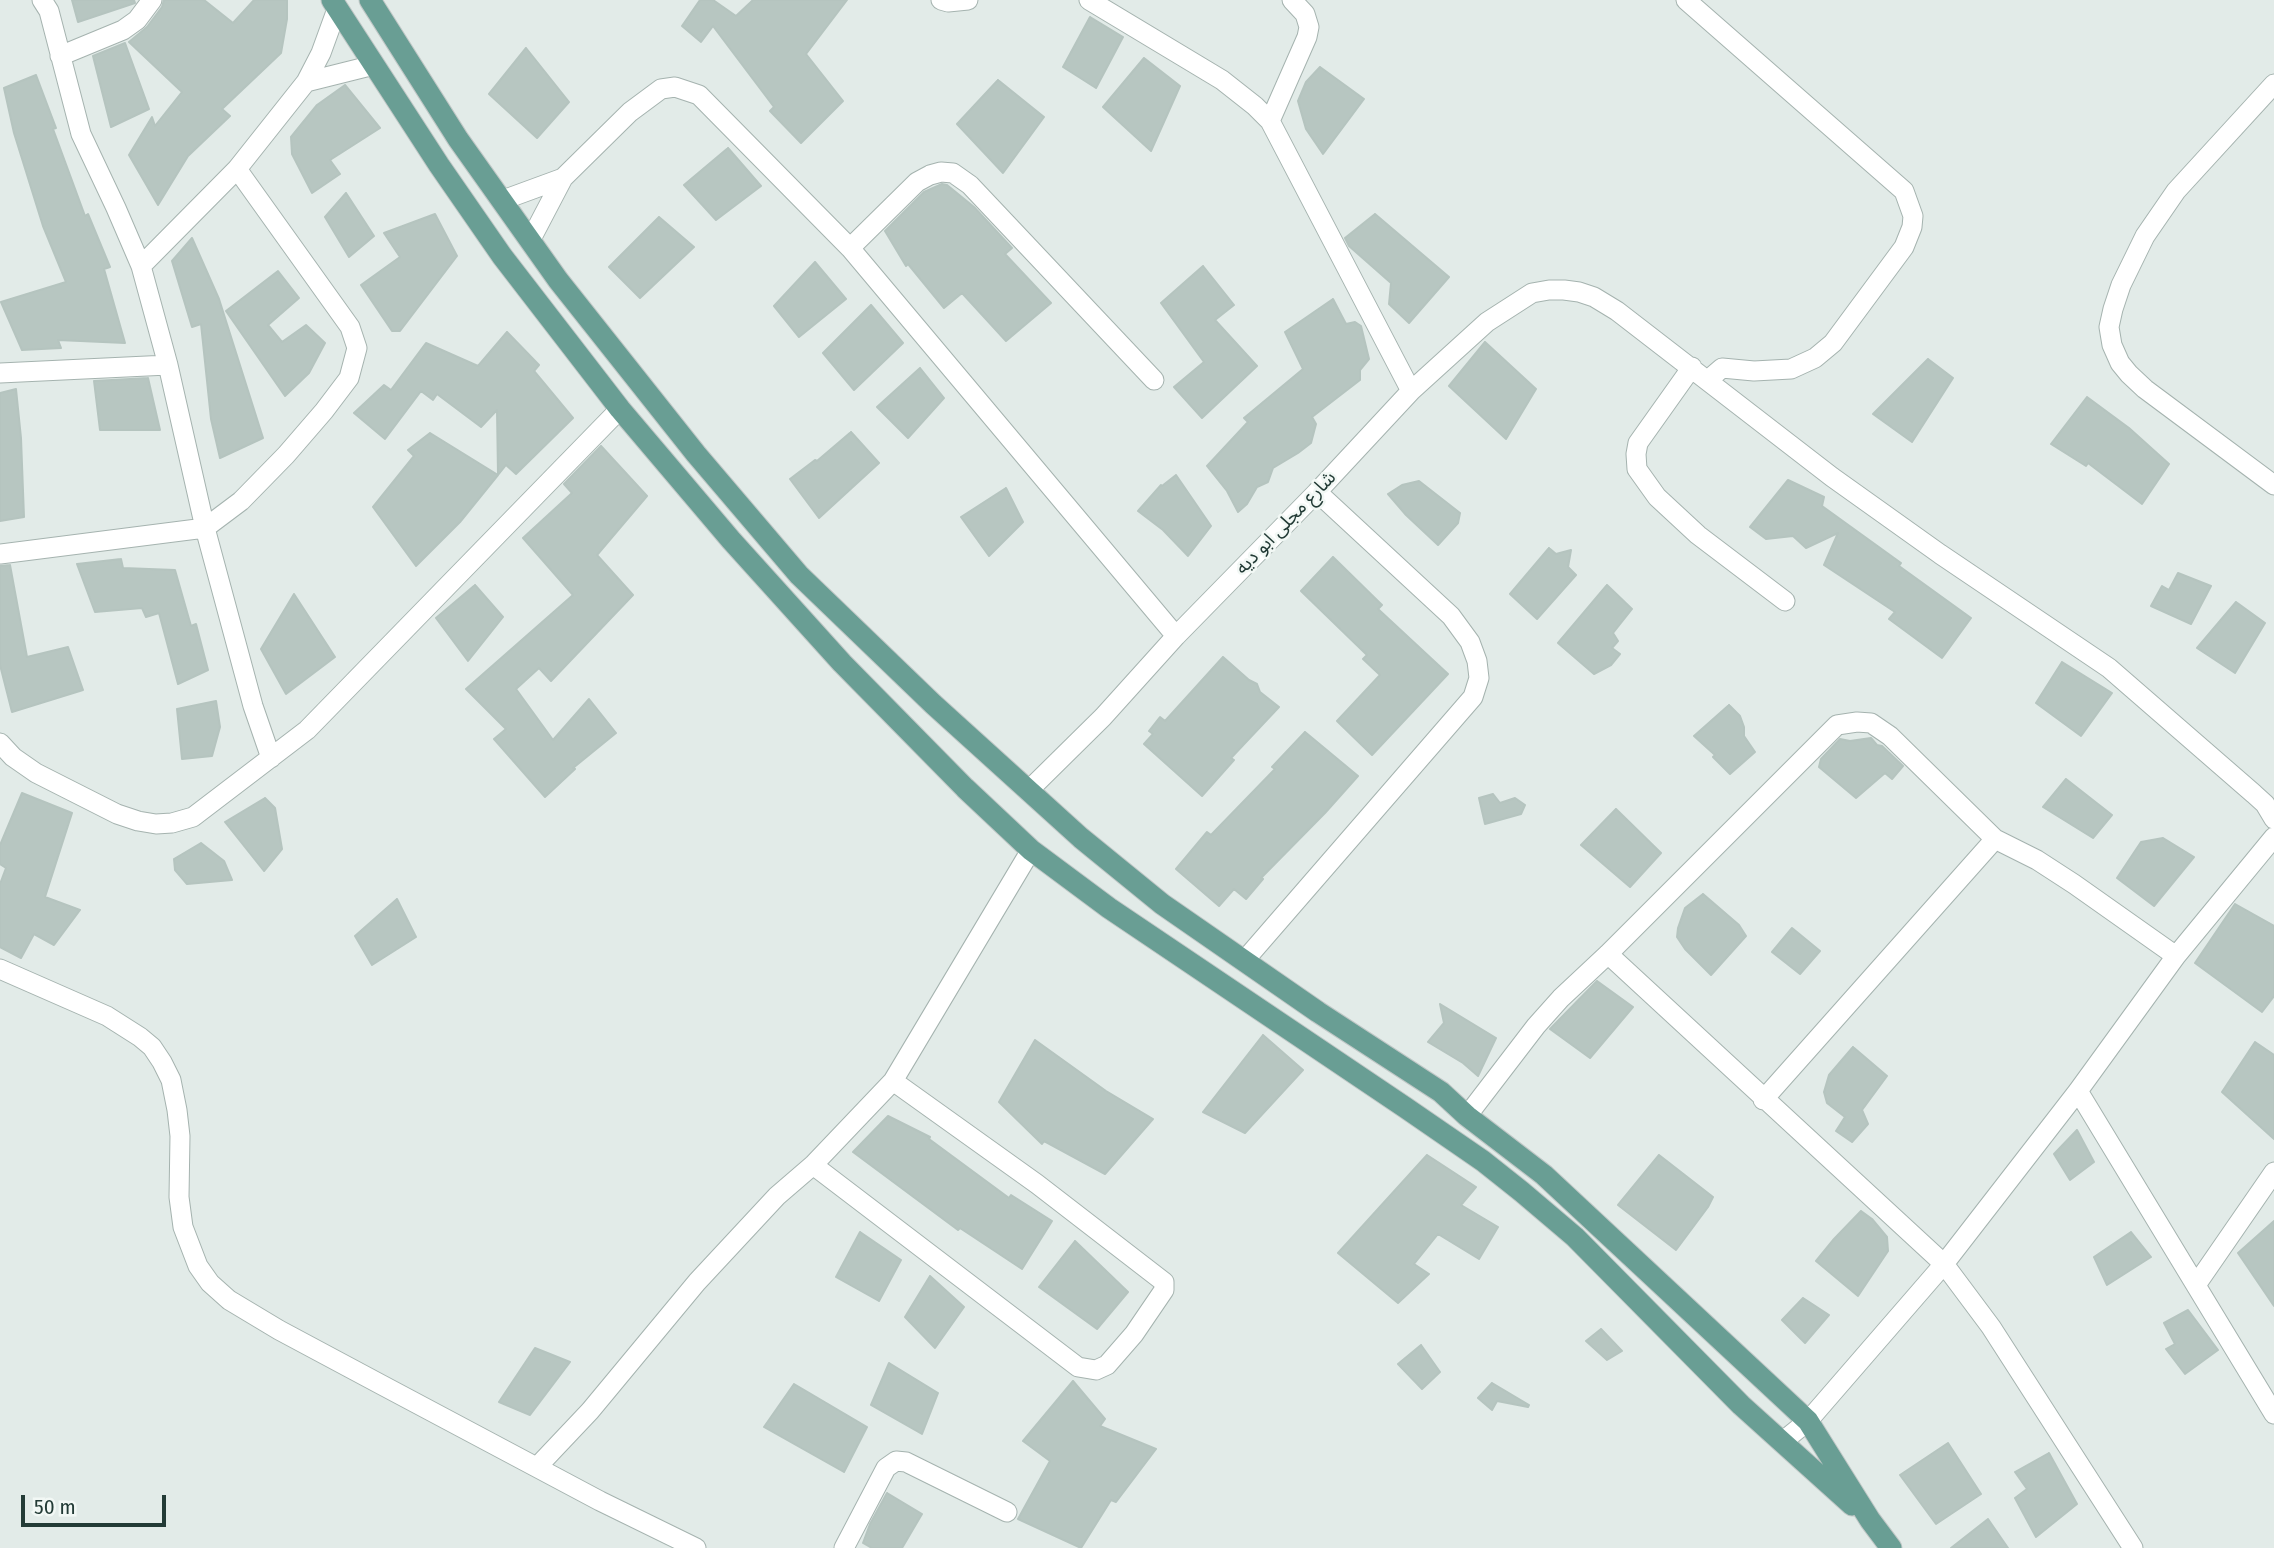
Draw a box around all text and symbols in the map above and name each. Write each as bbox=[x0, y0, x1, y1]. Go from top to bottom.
street label: شارع مجلى ابو ديه bbox=[1231, 467, 1341, 579]
scale bar bbox=[24, 1482, 170, 1526]
text: 50 m bbox=[34, 1494, 76, 1520]

